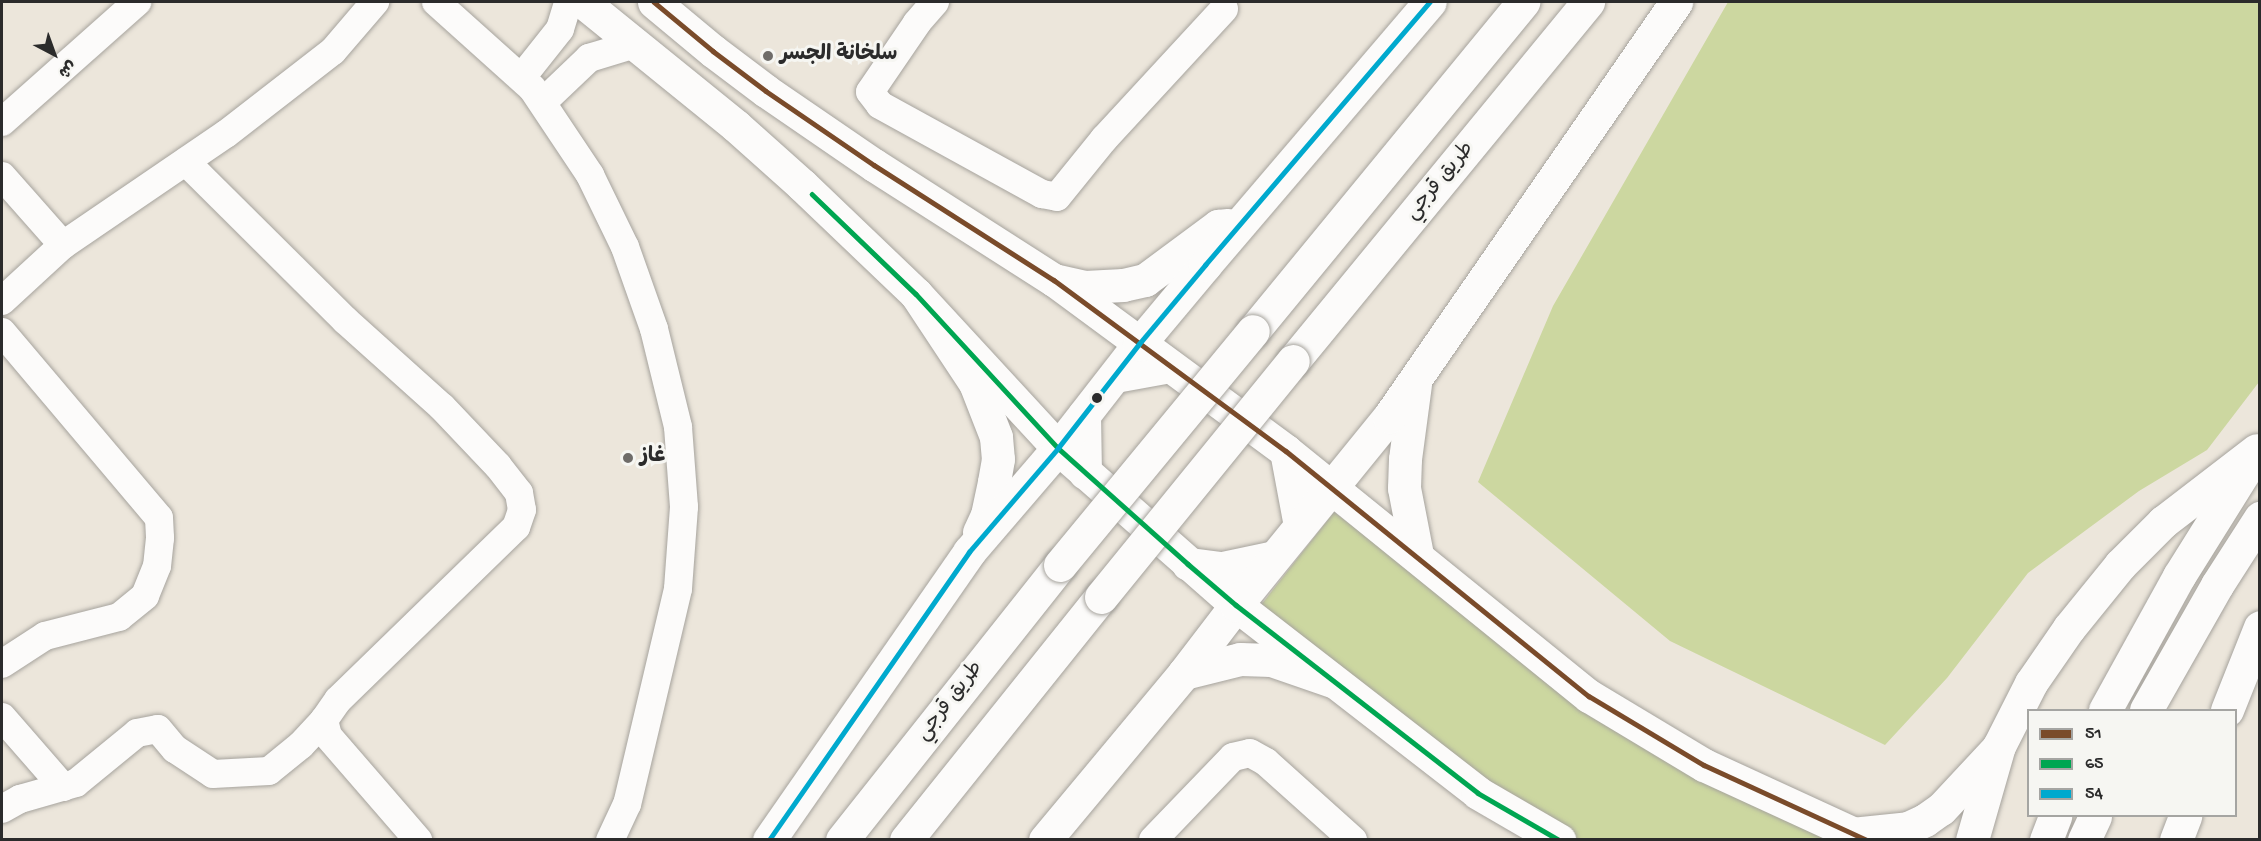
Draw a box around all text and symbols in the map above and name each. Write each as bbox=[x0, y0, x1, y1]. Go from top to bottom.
north arrow bbox=[24, 24, 84, 84]
place label: سلخانة الجسر bbox=[780, 43, 897, 69]
marker: سلخانة الجسر bbox=[761, 49, 775, 63]
text: ش bbox=[53, 55, 79, 81]
street label: طريق قرجي bbox=[1401, 138, 1481, 226]
unlabelled marker bbox=[1091, 392, 1103, 404]
place label: غاز bbox=[640, 445, 665, 471]
marker: غاز bbox=[621, 451, 635, 465]
street label: طريق قرجي bbox=[912, 657, 990, 747]
legend bbox=[2027, 709, 2237, 817]
text: 51 bbox=[2085, 724, 2102, 745]
text: 65 bbox=[2085, 754, 2104, 775]
text: 54 bbox=[2085, 784, 2103, 805]

